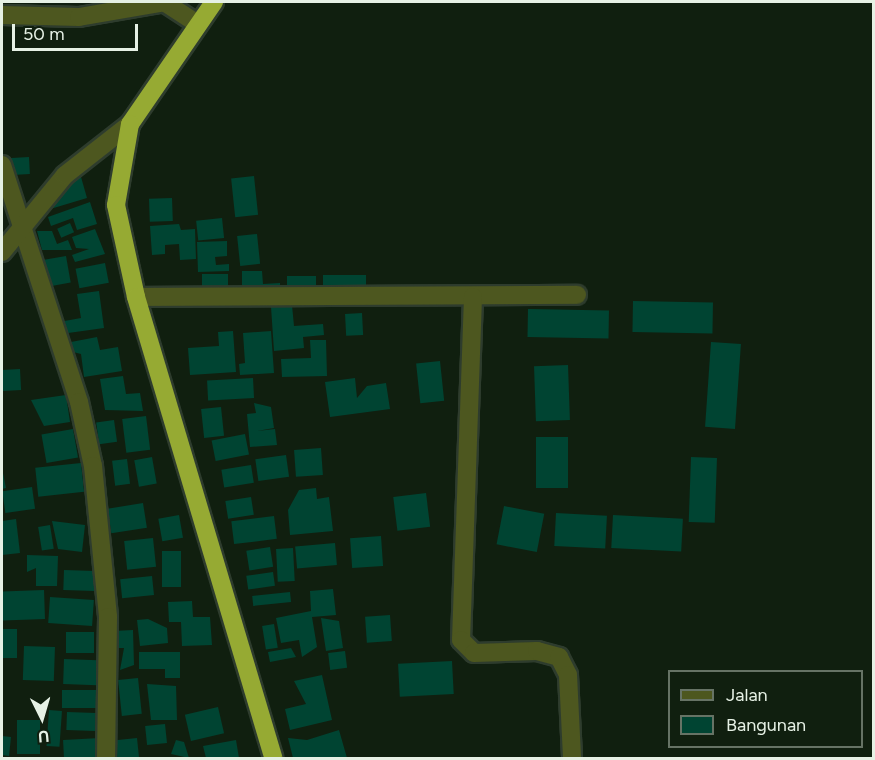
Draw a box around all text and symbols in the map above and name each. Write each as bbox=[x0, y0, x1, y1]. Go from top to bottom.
scale bar bbox=[15, 12, 141, 50]
text: 50 m bbox=[23, 23, 65, 45]
legend bbox=[668, 670, 863, 748]
text: Jalan bbox=[726, 684, 768, 706]
north arrow bbox=[12, 688, 72, 748]
text: Bangunan bbox=[726, 714, 806, 736]
text: U bbox=[37, 726, 50, 746]

